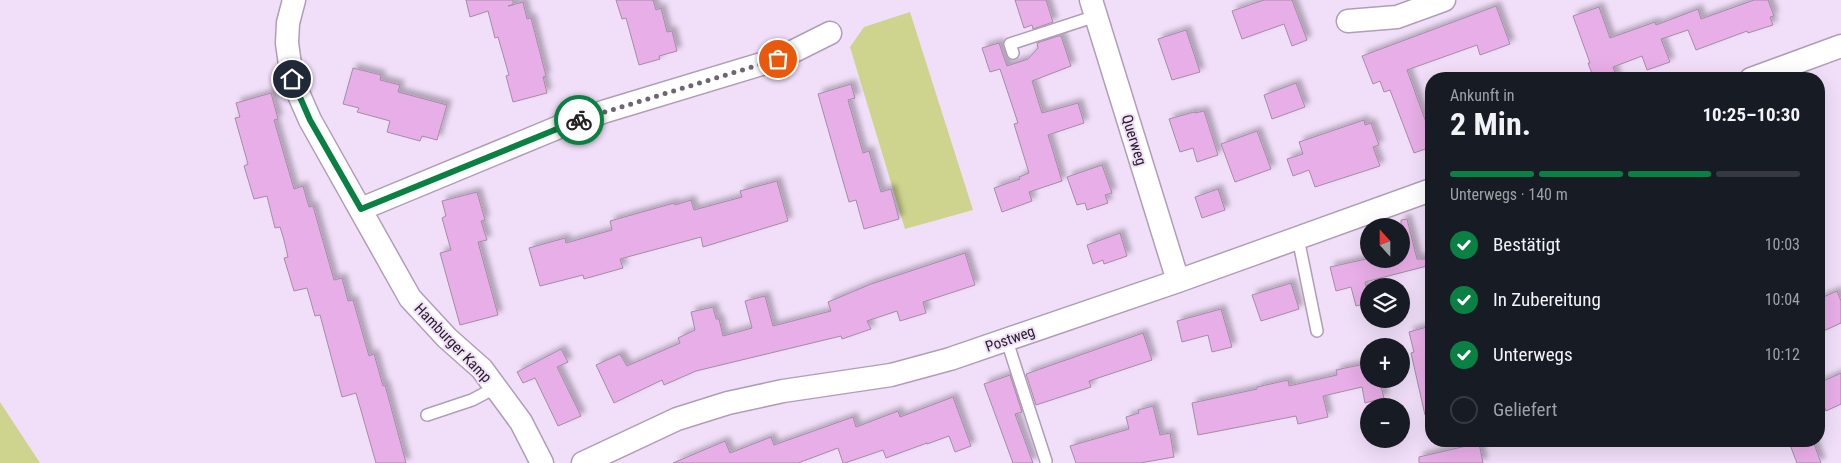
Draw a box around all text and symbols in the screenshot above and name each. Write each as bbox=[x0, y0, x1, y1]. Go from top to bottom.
pin bbox=[757, 38, 799, 80]
icon: bag bbox=[764, 45, 792, 73]
pin bbox=[271, 58, 313, 100]
icon: home bbox=[278, 65, 306, 93]
text: Ankunft in bbox=[1450, 86, 1515, 105]
courier bbox=[554, 95, 604, 145]
text: 10:25–10:30 bbox=[1702, 103, 1800, 126]
text: 2 Min. bbox=[1450, 105, 1531, 143]
icon: bike bbox=[565, 106, 593, 134]
street label: Querweg bbox=[1118, 112, 1150, 168]
text: Unterwegs · 140 m bbox=[1450, 185, 1568, 204]
north arrow bbox=[1360, 218, 1410, 268]
map controls bbox=[1360, 218, 1410, 448]
icon: check bbox=[1450, 231, 1478, 259]
text: Bestätigt bbox=[1493, 233, 1561, 256]
text: 10:03 bbox=[1765, 235, 1800, 254]
button: layers bbox=[1360, 278, 1410, 328]
icon: check bbox=[1450, 286, 1478, 314]
text: In Zubereitung bbox=[1493, 288, 1601, 311]
text: 10:04 bbox=[1765, 290, 1800, 309]
street label: Hamburger Kamp bbox=[411, 300, 495, 386]
street label: Postweg bbox=[983, 322, 1037, 356]
button: + bbox=[1360, 338, 1410, 388]
icon: check bbox=[1450, 341, 1478, 369]
text: Unterwegs bbox=[1493, 343, 1573, 366]
text: 10:12 bbox=[1765, 345, 1800, 364]
button: − bbox=[1360, 398, 1410, 448]
text: Geliefert bbox=[1493, 398, 1557, 421]

